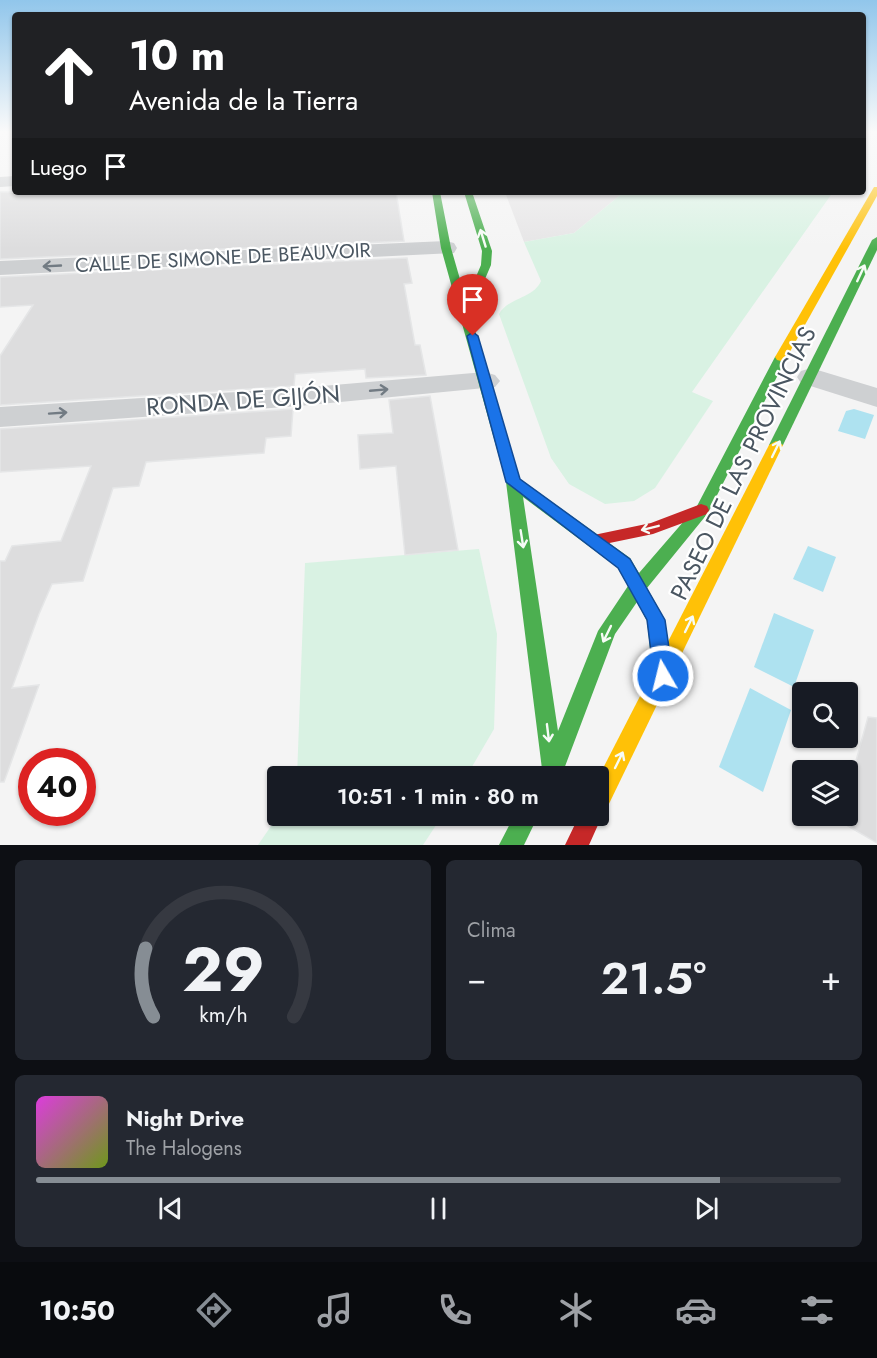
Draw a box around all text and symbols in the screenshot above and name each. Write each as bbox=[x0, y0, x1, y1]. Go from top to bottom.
text: 10 m bbox=[129, 25, 225, 86]
icon: ahead bbox=[30, 36, 108, 114]
text: Avenida de la Tierra bbox=[129, 81, 358, 120]
icon: arrive bbox=[99, 150, 132, 183]
text: Luego bbox=[30, 151, 87, 183]
one-way arrow bbox=[477, 229, 488, 248]
street label: CALLE DE SIMONE DE BEAUVOIR bbox=[75, 236, 371, 280]
one-way arrow bbox=[43, 260, 63, 271]
one-way arrow bbox=[856, 265, 867, 283]
pin bbox=[447, 274, 498, 336]
icon: arrive bbox=[456, 283, 489, 316]
street label: PASEO DE LAS PROVINCIAS bbox=[661, 320, 825, 606]
street label: RONDA DE GIJÓN bbox=[145, 376, 341, 424]
one-way arrow bbox=[368, 385, 388, 396]
one-way arrow bbox=[48, 407, 68, 418]
one-way arrow bbox=[770, 440, 782, 458]
one-way arrow bbox=[641, 523, 660, 535]
one-way arrow bbox=[517, 529, 528, 549]
one-way arrow bbox=[684, 615, 696, 633]
one-way arrow bbox=[601, 625, 613, 643]
position arrow bbox=[631, 644, 695, 708]
map controls bbox=[792, 682, 858, 826]
button: search bbox=[792, 682, 858, 748]
one-way arrow bbox=[543, 722, 554, 742]
speed limit sign: 40 bbox=[18, 748, 96, 826]
one-way arrow bbox=[614, 752, 625, 770]
button: layers bbox=[792, 760, 858, 826]
text: 10:51 · 1 min · 80 m bbox=[337, 780, 539, 812]
text: Clima bbox=[467, 916, 516, 945]
text: 29 bbox=[182, 924, 264, 1014]
text: 21.5° bbox=[601, 946, 706, 1011]
text: − bbox=[467, 955, 486, 1002]
text: + bbox=[821, 955, 841, 1002]
text: km/h bbox=[199, 999, 247, 1030]
text: Night Drive bbox=[126, 1102, 244, 1134]
text: The Halogens bbox=[126, 1134, 242, 1163]
icon: previous bbox=[154, 1192, 187, 1225]
icon: pause bbox=[422, 1192, 455, 1225]
icon: next bbox=[690, 1192, 723, 1225]
icon: directions bbox=[193, 1289, 235, 1331]
icon: music bbox=[314, 1289, 356, 1331]
icon: phone bbox=[434, 1289, 476, 1331]
icon: climate bbox=[555, 1289, 597, 1331]
icon: car bbox=[675, 1289, 717, 1331]
icon: filters bbox=[796, 1289, 838, 1331]
text: 10:50 bbox=[39, 1291, 115, 1330]

